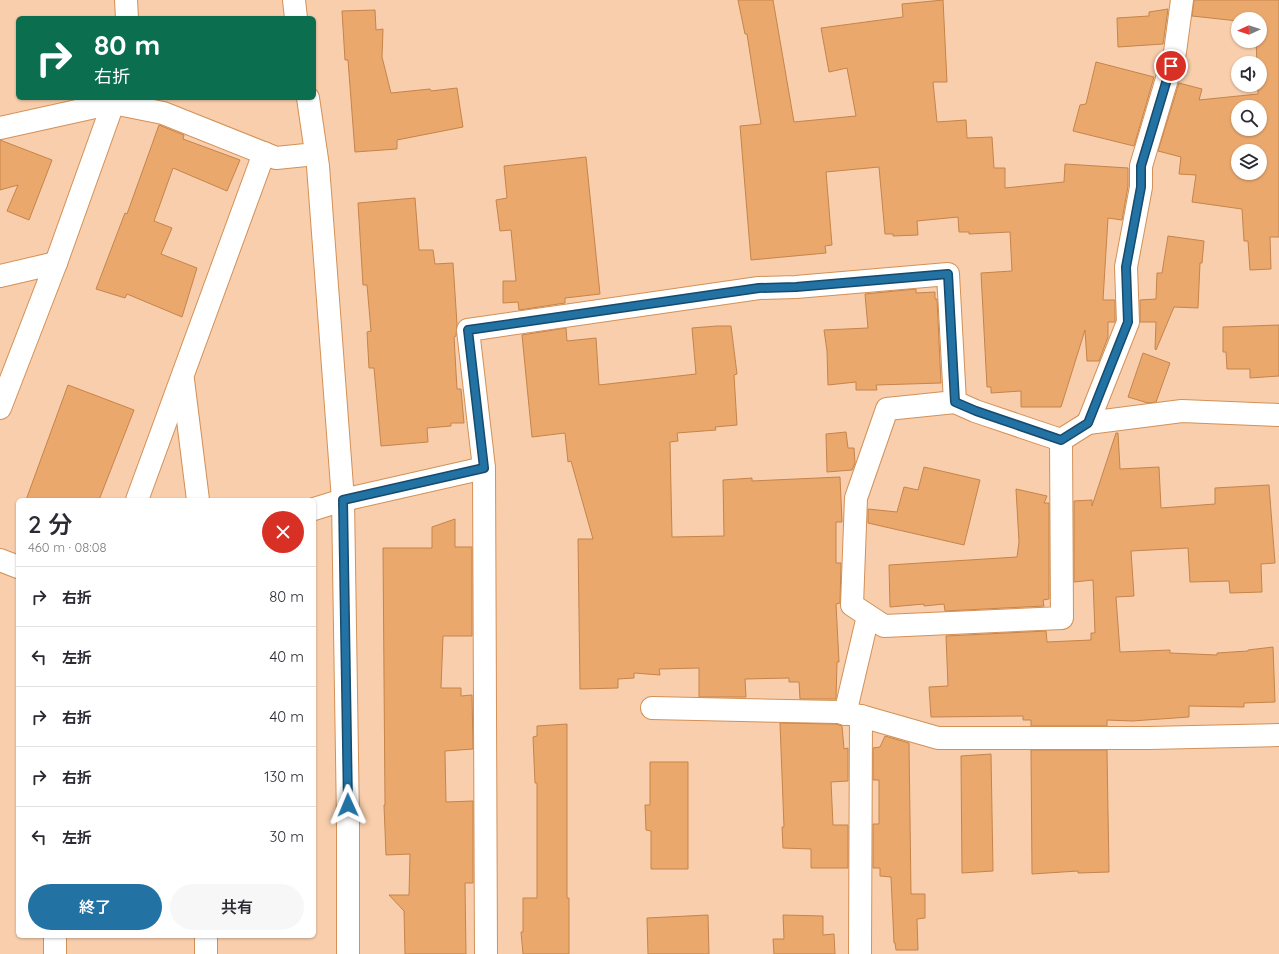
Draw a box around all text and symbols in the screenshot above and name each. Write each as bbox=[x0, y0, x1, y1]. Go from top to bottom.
north arrow bbox=[1231, 12, 1267, 48]
map controls bbox=[1231, 12, 1267, 180]
text: 80 m bbox=[94, 27, 160, 62]
icon: right bbox=[28, 32, 80, 84]
pin bbox=[1154, 49, 1188, 83]
icon: arrive bbox=[1160, 55, 1182, 77]
button: sound bbox=[1231, 56, 1267, 92]
text: 右折 bbox=[94, 65, 130, 88]
button: search bbox=[1231, 100, 1267, 136]
button: layers bbox=[1231, 144, 1267, 180]
text: 2 分 bbox=[28, 509, 72, 539]
button: close bbox=[262, 511, 304, 553]
text: 460 m · 08:08 bbox=[28, 539, 107, 555]
icon: right bbox=[28, 586, 50, 608]
text: 80 m bbox=[269, 587, 304, 606]
text: 右折 bbox=[62, 588, 92, 607]
icon: left bbox=[28, 646, 50, 668]
text: 40 m bbox=[269, 647, 304, 666]
text: 左折 bbox=[62, 648, 92, 667]
icon: right bbox=[28, 706, 50, 728]
text: 40 m bbox=[269, 707, 304, 726]
text: 右折 bbox=[62, 708, 92, 727]
icon: right bbox=[28, 766, 50, 788]
text: 130 m bbox=[264, 767, 304, 786]
text: 右折 bbox=[62, 768, 92, 787]
position arrow bbox=[327, 784, 369, 826]
icon: left bbox=[28, 826, 50, 848]
text: 30 m bbox=[269, 827, 304, 846]
text: 左折 bbox=[62, 828, 92, 847]
button: 終了 bbox=[28, 884, 162, 930]
button: 共有 bbox=[170, 884, 304, 930]

